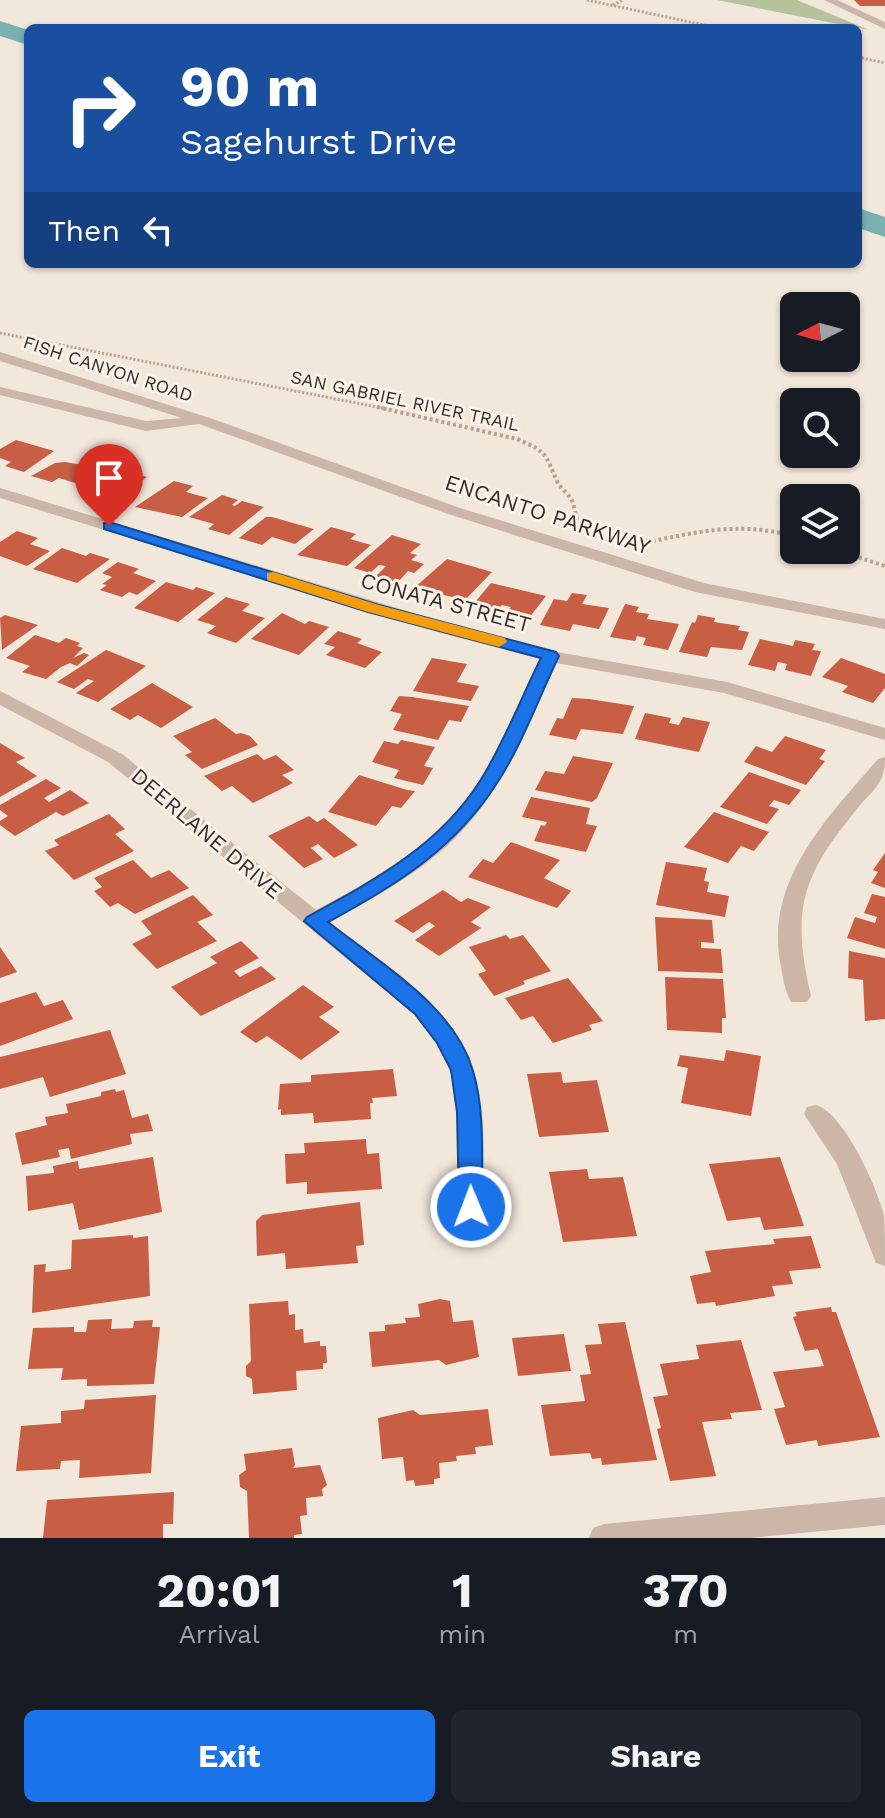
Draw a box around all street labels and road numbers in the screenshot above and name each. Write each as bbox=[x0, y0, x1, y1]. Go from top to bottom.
street label: FISH CANYON ROAD bbox=[21, 331, 196, 406]
street label: SAN GABRIEL RIVER TRAIL bbox=[289, 366, 522, 435]
street label: ENCANTO PARKWAY bbox=[442, 469, 654, 560]
street label: CONATA STREET bbox=[358, 568, 534, 637]
street label: DEERLANE DRIVE bbox=[126, 763, 287, 904]

